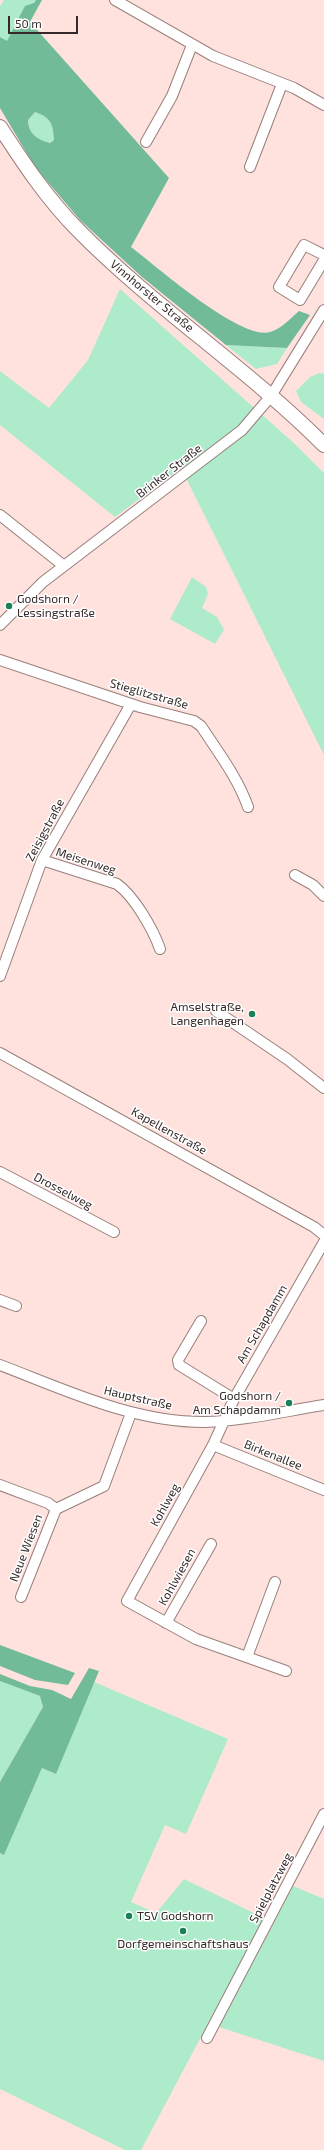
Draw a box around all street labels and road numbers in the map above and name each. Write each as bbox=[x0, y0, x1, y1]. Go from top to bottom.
street label: Vinnhorster Straße bbox=[107, 257, 197, 335]
street label: Brinker Straße bbox=[133, 441, 205, 501]
street label: Stieglitzstraße bbox=[108, 676, 190, 712]
street label: Zeisigstraße bbox=[23, 796, 67, 864]
street label: Meisenweg bbox=[54, 845, 118, 877]
street label: Kapellenstraße bbox=[129, 1104, 209, 1158]
street label: Drosselweg bbox=[31, 1170, 95, 1212]
street label: Am Schapdamm bbox=[234, 1282, 290, 1366]
street label: Hauptstraße bbox=[102, 1383, 174, 1413]
street label: Birkenallee bbox=[242, 1437, 304, 1473]
street label: Kohlweg bbox=[147, 1481, 183, 1529]
street label: Neue Wiesen bbox=[7, 1512, 45, 1584]
street label: Kohlwiesen bbox=[155, 1546, 199, 1608]
street label: Spielplatzweg bbox=[246, 1850, 296, 1926]

